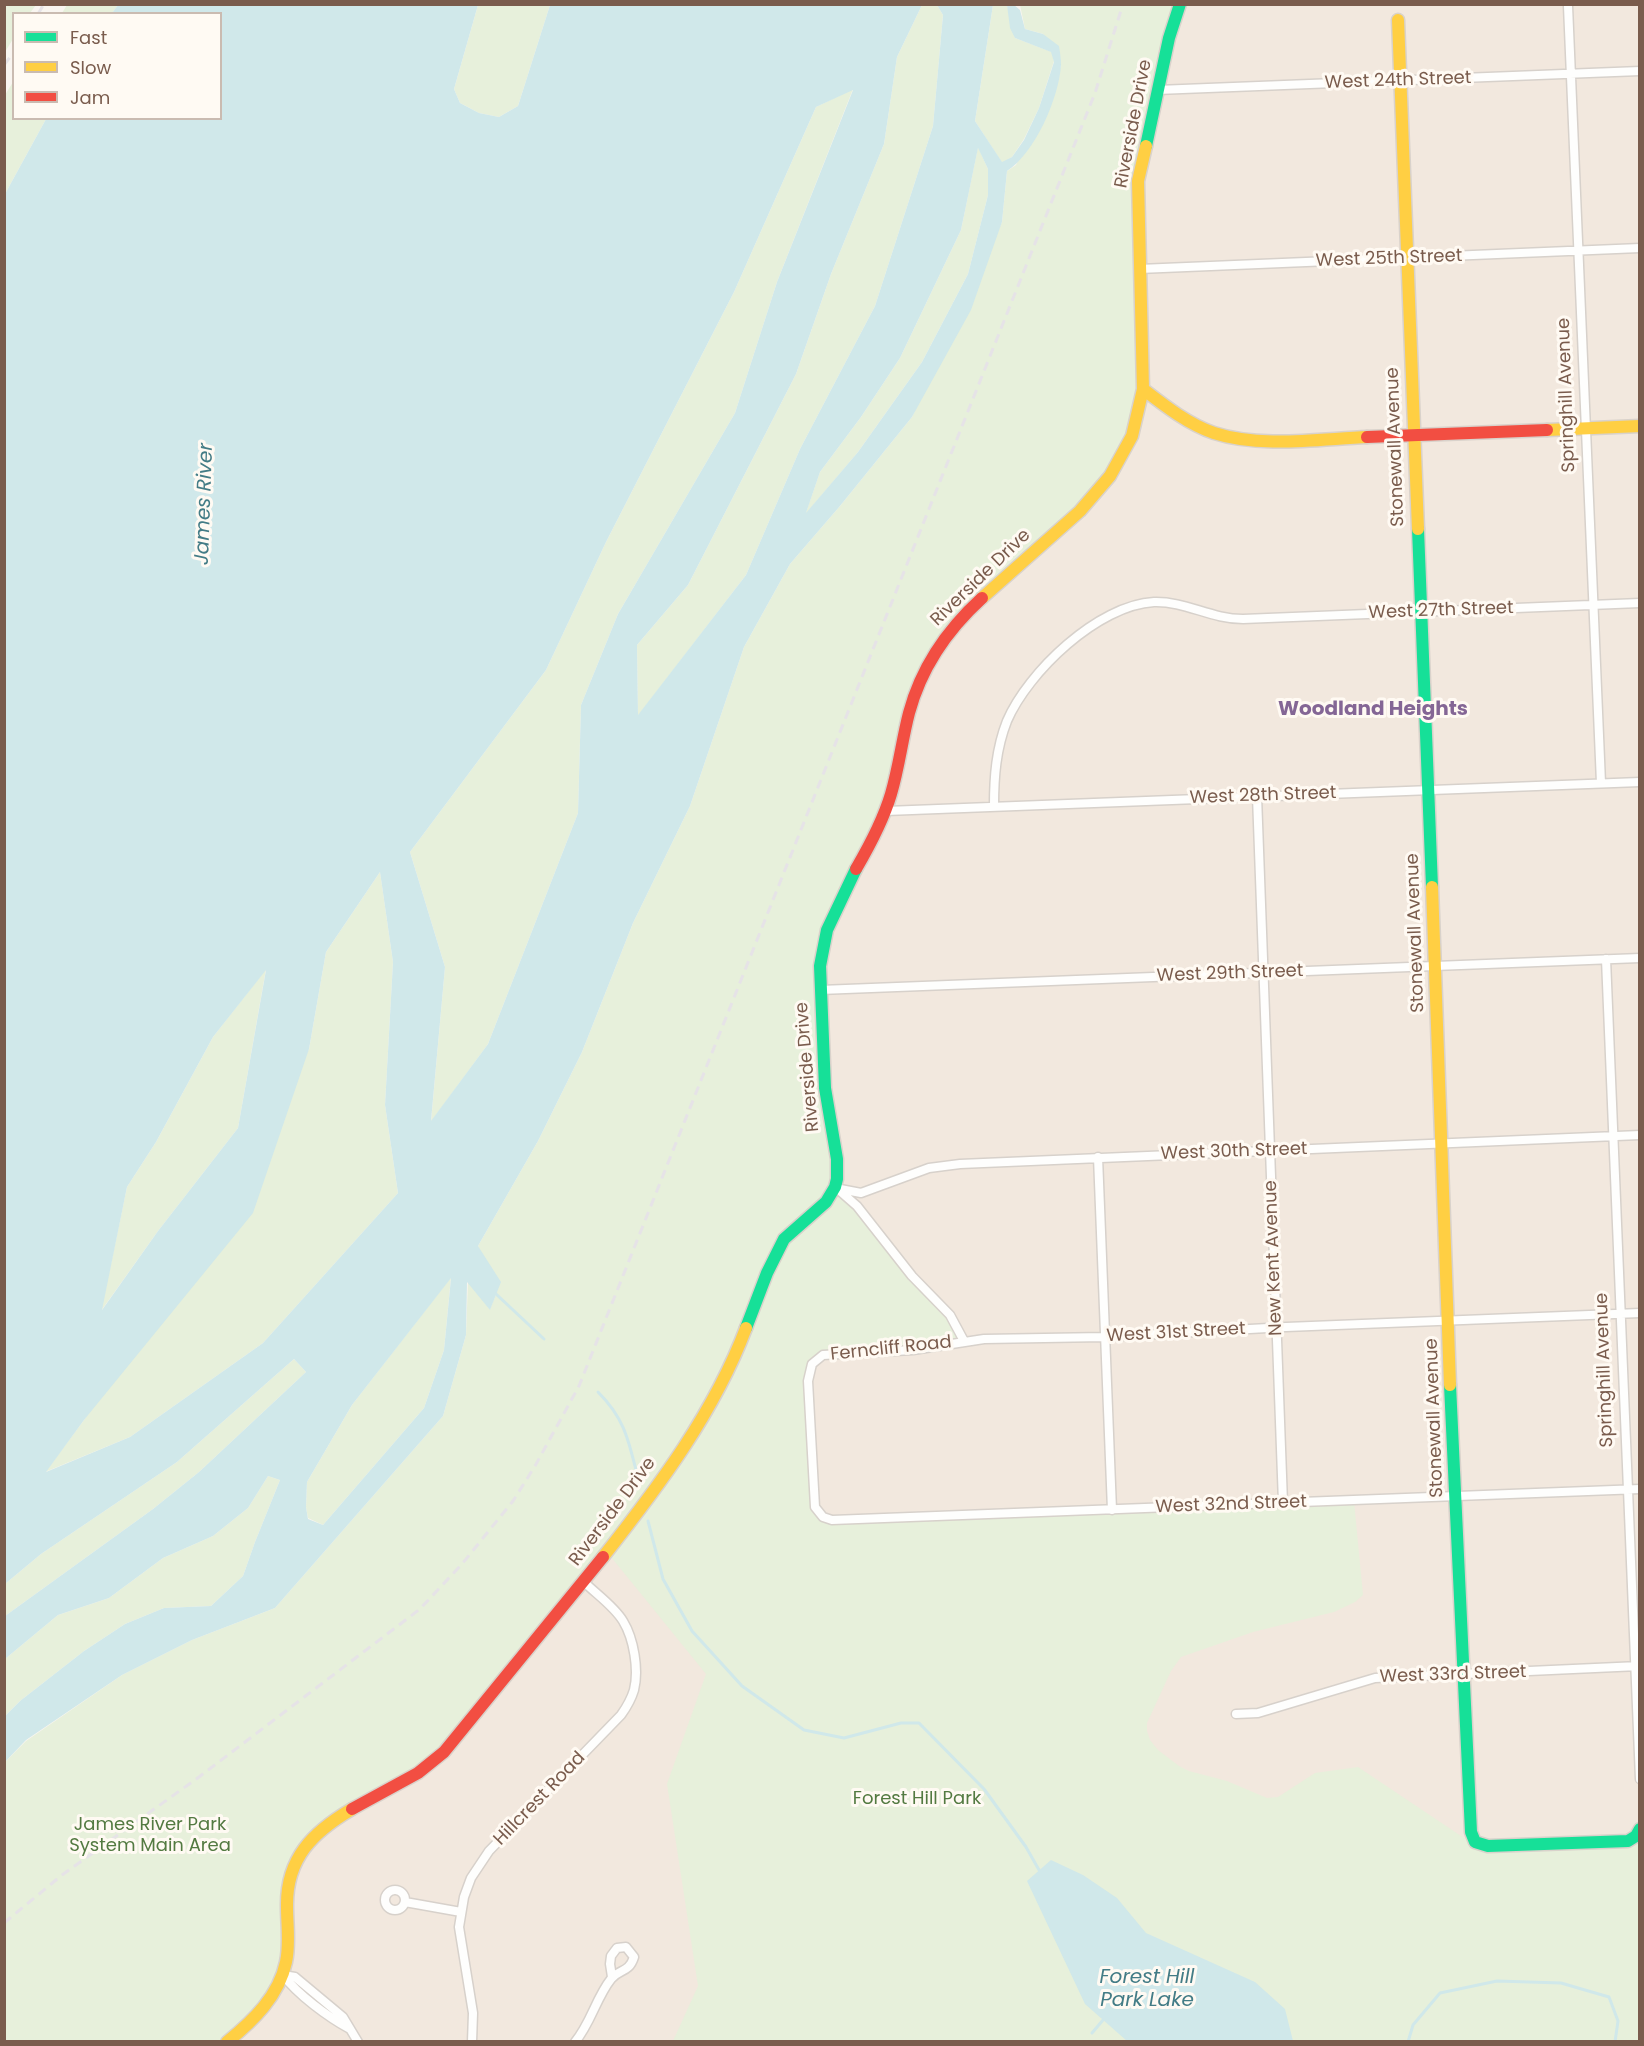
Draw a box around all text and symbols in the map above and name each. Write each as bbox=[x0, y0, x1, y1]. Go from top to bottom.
legend bbox=[12, 12, 222, 120]
text: Fast bbox=[70, 25, 107, 50]
text: Slow bbox=[70, 55, 111, 80]
street label: Riverside Drive bbox=[1111, 58, 1157, 190]
street label: West 24th Street bbox=[1324, 68, 1472, 94]
text: Jam bbox=[70, 85, 110, 110]
street label: West 25th Street bbox=[1315, 246, 1463, 272]
street label: Springhill Avenue bbox=[1554, 317, 1580, 473]
street label: Stonewall Avenue bbox=[1382, 367, 1410, 527]
water label: James River bbox=[191, 443, 219, 565]
street label: Riverside Drive bbox=[927, 525, 1035, 631]
street label: West 27th Street bbox=[1368, 598, 1514, 624]
district label: Woodland Heights bbox=[1278, 698, 1468, 722]
street label: West 28th Street bbox=[1189, 783, 1337, 809]
street label: Stonewall Avenue bbox=[1402, 853, 1430, 1013]
street label: West 29th Street bbox=[1156, 961, 1304, 987]
street label: Riverside Drive bbox=[792, 1001, 824, 1133]
street label: West 30th Street bbox=[1160, 1139, 1308, 1165]
street label: New Kent Avenue bbox=[1260, 1180, 1288, 1336]
street label: Springhill Avenue bbox=[1592, 1292, 1618, 1448]
street label: West 31st Street bbox=[1106, 1319, 1246, 1347]
street label: Ferncliff Road bbox=[829, 1332, 953, 1366]
street label: Stonewall Avenue bbox=[1421, 1338, 1449, 1498]
street label: Riverside Drive bbox=[565, 1453, 661, 1571]
street label: West 32nd Street bbox=[1155, 1492, 1307, 1518]
street label: West 33rd Street bbox=[1379, 1662, 1527, 1688]
street label: Hillcrest Road bbox=[490, 1748, 590, 1850]
park label: Forest Hill Park bbox=[853, 1788, 981, 1810]
park label: James River Park System Main Area bbox=[69, 1814, 231, 1856]
water label: Forest Hill Park Lake bbox=[1100, 1966, 1194, 2013]

